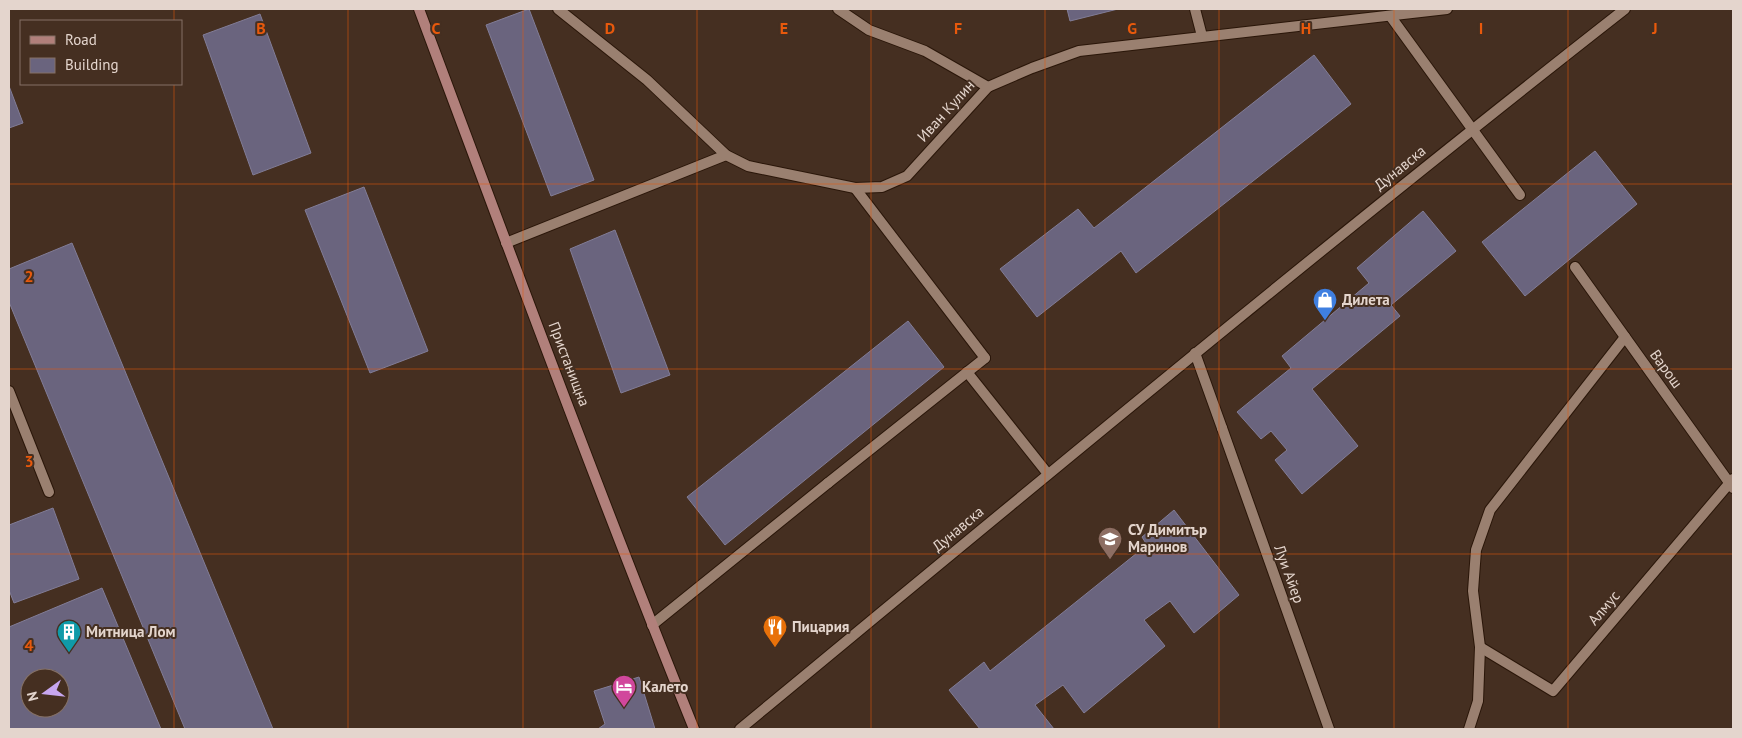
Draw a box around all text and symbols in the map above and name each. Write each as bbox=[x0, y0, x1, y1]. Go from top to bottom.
text: B bbox=[256, 18, 266, 38]
text: C bbox=[432, 18, 441, 38]
text: D bbox=[605, 18, 615, 38]
text: E bbox=[780, 18, 788, 38]
text: F bbox=[954, 18, 962, 38]
text: G bbox=[1127, 18, 1137, 38]
text: H bbox=[1301, 18, 1311, 38]
text: I bbox=[1479, 18, 1483, 38]
text: J bbox=[1651, 18, 1658, 38]
legend bbox=[20, 20, 182, 85]
text: Road bbox=[65, 30, 97, 49]
text: Building bbox=[65, 55, 119, 74]
street label: Иван Кулин bbox=[913, 76, 978, 146]
street label: Дунавска bbox=[1370, 141, 1429, 194]
text: 2 bbox=[24, 266, 34, 286]
shop icon: Дилета bbox=[1312, 287, 1338, 321]
place label: Дилета bbox=[1342, 290, 1390, 309]
street label: Пристанищна bbox=[545, 319, 594, 409]
street label: Варош bbox=[1646, 346, 1687, 392]
text: 3 bbox=[24, 451, 34, 471]
street label: Дунавска bbox=[928, 502, 987, 556]
place label: СУ Димитър Маринов bbox=[1128, 520, 1207, 556]
school or university icon: СУ Димитър Маринов bbox=[1097, 526, 1123, 560]
street label: Луи Айер bbox=[1270, 541, 1309, 606]
street label: Алмус bbox=[1584, 586, 1624, 629]
restaurant icon: Пицария bbox=[762, 614, 788, 648]
place label: Пицария bbox=[792, 617, 849, 636]
building icon: Митница Лом bbox=[56, 619, 82, 653]
place label: Митница Лом bbox=[86, 622, 176, 641]
text: 4 bbox=[24, 635, 34, 655]
north arrow bbox=[20, 668, 70, 718]
hotel icon: Калето bbox=[611, 674, 637, 708]
place label: Калето bbox=[642, 677, 688, 696]
text: N bbox=[23, 690, 42, 703]

